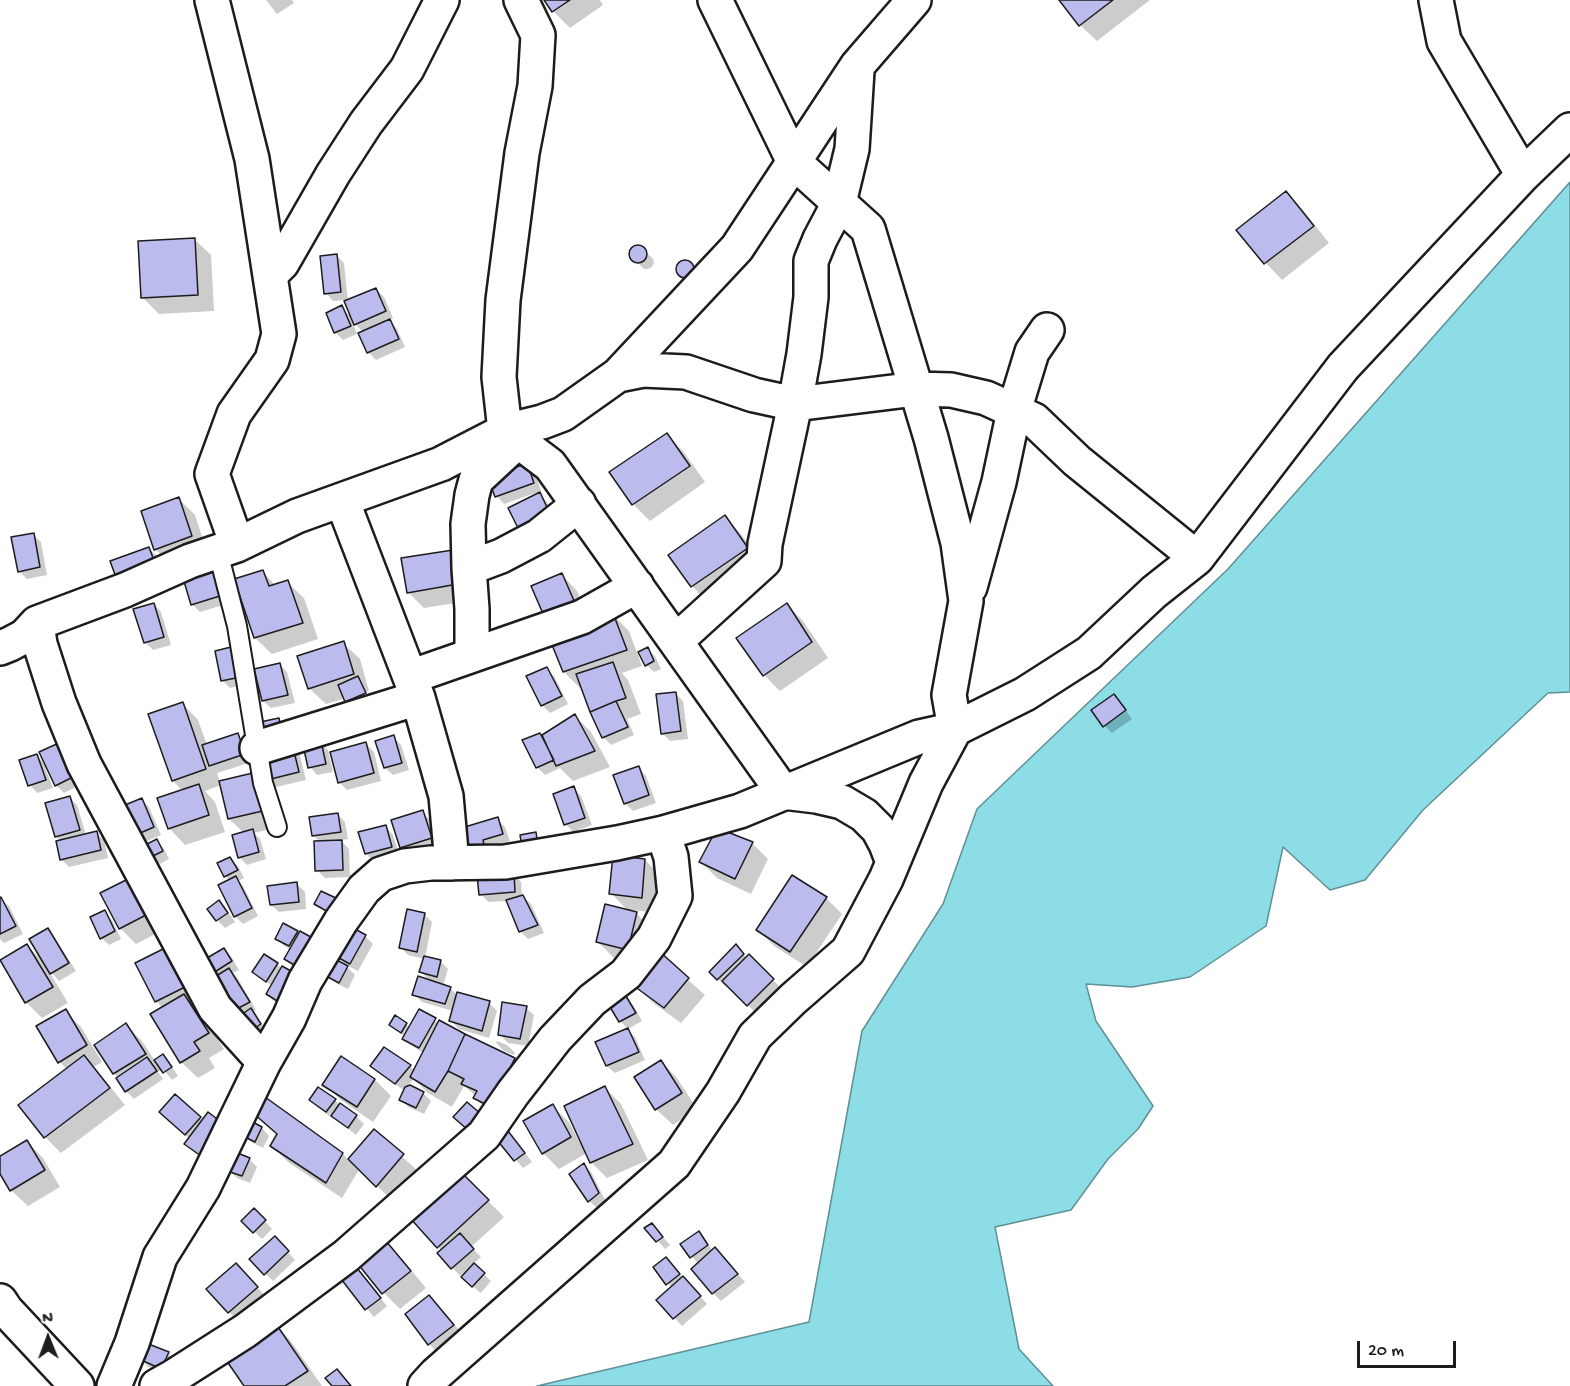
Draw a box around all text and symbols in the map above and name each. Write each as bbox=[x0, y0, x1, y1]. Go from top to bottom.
north arrow bbox=[18, 1308, 78, 1368]
text: N bbox=[42, 1310, 53, 1329]
scale bar bbox=[1360, 1329, 1459, 1367]
text: 20 m bbox=[1368, 1341, 1404, 1362]

